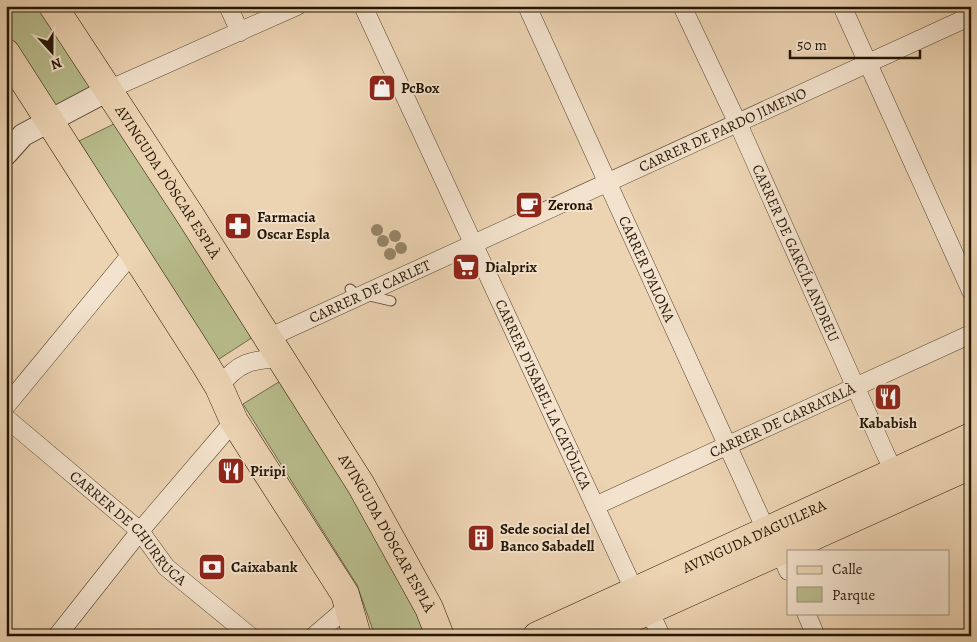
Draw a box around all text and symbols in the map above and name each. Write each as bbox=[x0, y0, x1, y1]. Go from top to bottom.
north arrow bbox=[28, 28, 78, 78]
scale bar bbox=[790, 28, 920, 60]
text: 50 m bbox=[797, 35, 827, 55]
text: N bbox=[48, 53, 65, 74]
shop icon: PcBox bbox=[367, 73, 397, 103]
place label: PcBox bbox=[401, 78, 440, 98]
street label: CARRER DE PARDO JIMENO bbox=[635, 83, 810, 177]
street label: AVINGUDA D'ÒSCAR ESPLÀ bbox=[110, 100, 225, 263]
street label: CARRER DE GARCÍA ANDREU bbox=[747, 161, 844, 345]
cafe icon: Zerona bbox=[514, 190, 544, 220]
place label: Zerona bbox=[548, 195, 594, 215]
place label: Farmacia Oscar Espla bbox=[257, 207, 331, 244]
pharmacy icon: Farmacia Oscar Espla bbox=[223, 211, 253, 241]
street label: CARRER D'ALONA bbox=[614, 212, 680, 326]
supermarket icon: Dialprix bbox=[451, 252, 481, 282]
street label: CARRER DE CARLET bbox=[306, 255, 435, 328]
place label: Dialprix bbox=[485, 257, 538, 277]
street label: CARRER D'ISABEL LA CATÒLICA bbox=[490, 296, 596, 493]
street label: CARRER DE CARRATALÀ bbox=[706, 378, 859, 462]
restaurant icon: Kababish bbox=[873, 382, 903, 412]
place label: Kababish bbox=[859, 413, 917, 433]
street label: AVINGUDA D'ÒSCAR ESPLÀ bbox=[333, 449, 440, 616]
restaurant icon: Piripi bbox=[216, 456, 246, 486]
place label: Piripi bbox=[250, 461, 287, 481]
street label: CARRER DE CHURRUCA bbox=[66, 466, 191, 590]
street label: AVINGUDA D'AGUILERA bbox=[678, 495, 829, 578]
place label: Sede social del Banco Sabadell bbox=[500, 519, 595, 556]
building icon: Sede social del Banco Sabadell bbox=[466, 523, 496, 553]
legend bbox=[787, 550, 950, 614]
bank icon: Caixabank bbox=[197, 552, 227, 582]
place label: Caixabank bbox=[231, 557, 298, 577]
text: Calle bbox=[832, 559, 863, 579]
text: Parque bbox=[832, 585, 875, 605]

